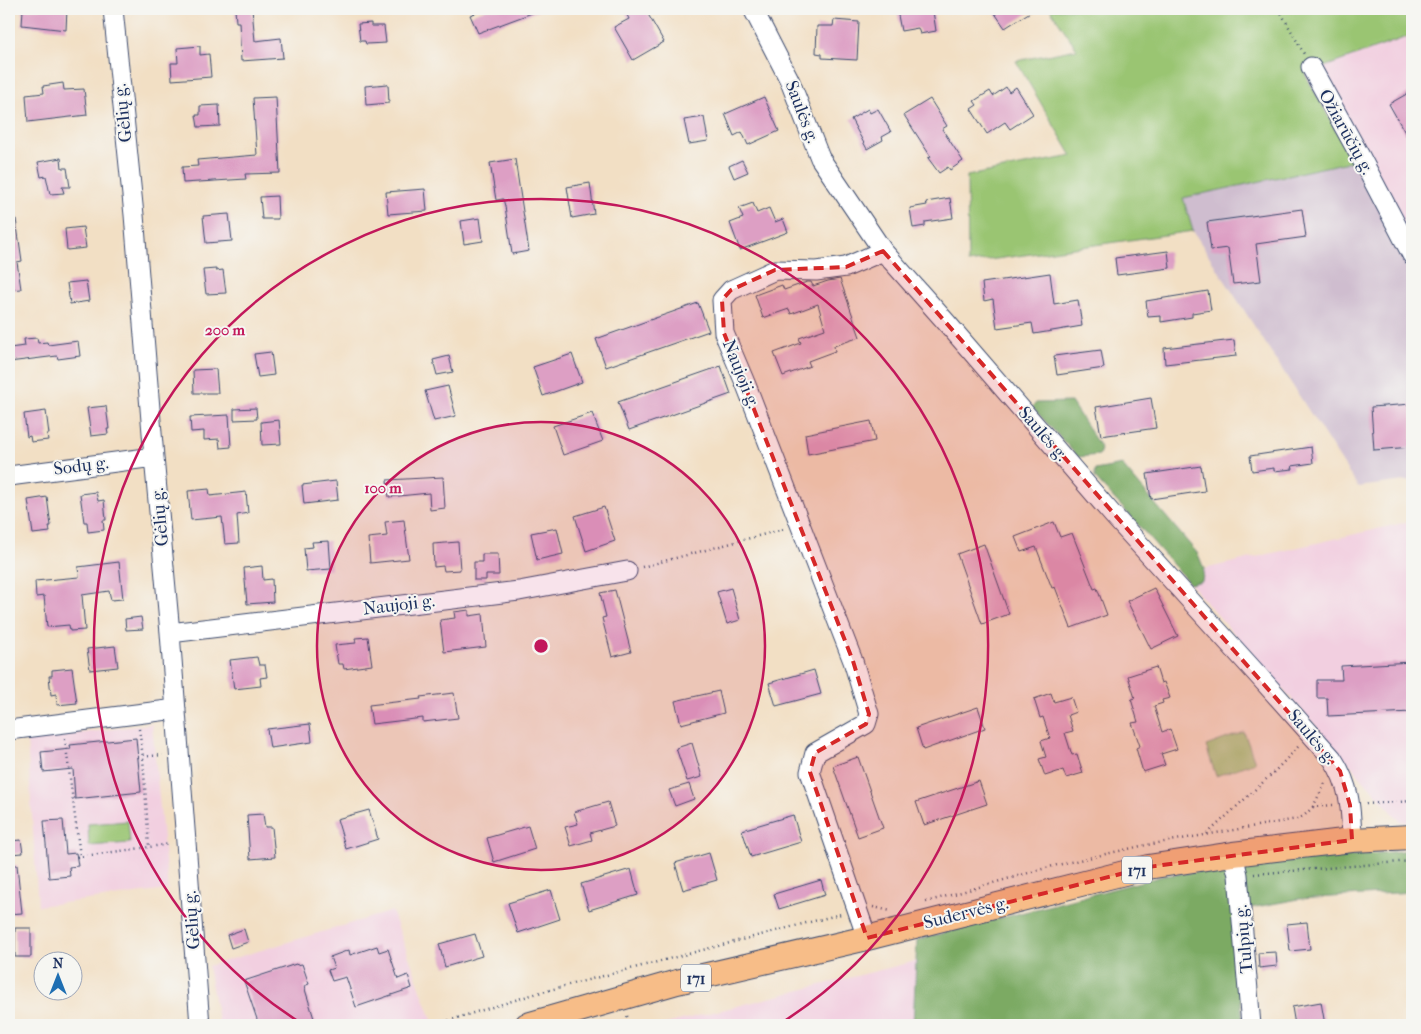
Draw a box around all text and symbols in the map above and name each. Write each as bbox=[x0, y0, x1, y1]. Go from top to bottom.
street label: Saulės g. bbox=[781, 78, 823, 146]
street label: Gėlių g. bbox=[109, 83, 137, 143]
street label: Ožiarūčių g. bbox=[1314, 86, 1378, 178]
text: 200 m bbox=[205, 321, 245, 339]
street label: Naujoji g. bbox=[718, 337, 764, 411]
street label: Saulės g. bbox=[1014, 403, 1072, 465]
street label: Sodų g. bbox=[52, 452, 110, 480]
text: 100 m bbox=[364, 479, 402, 497]
street label: Gėlių g. bbox=[147, 487, 173, 547]
street label: Naujoji g. bbox=[362, 590, 436, 620]
centre of rings bbox=[532, 637, 550, 655]
street label: Saulės g. bbox=[1283, 705, 1341, 769]
road number: 171 bbox=[1122, 856, 1152, 884]
street label: Gėlių g. bbox=[179, 890, 205, 950]
street label: Sudervės g. bbox=[921, 892, 1011, 934]
street label: Tulpių g. bbox=[1231, 904, 1257, 974]
north arrow bbox=[32, 952, 82, 1002]
text: N bbox=[53, 955, 64, 972]
road number: 171 bbox=[681, 964, 711, 991]

